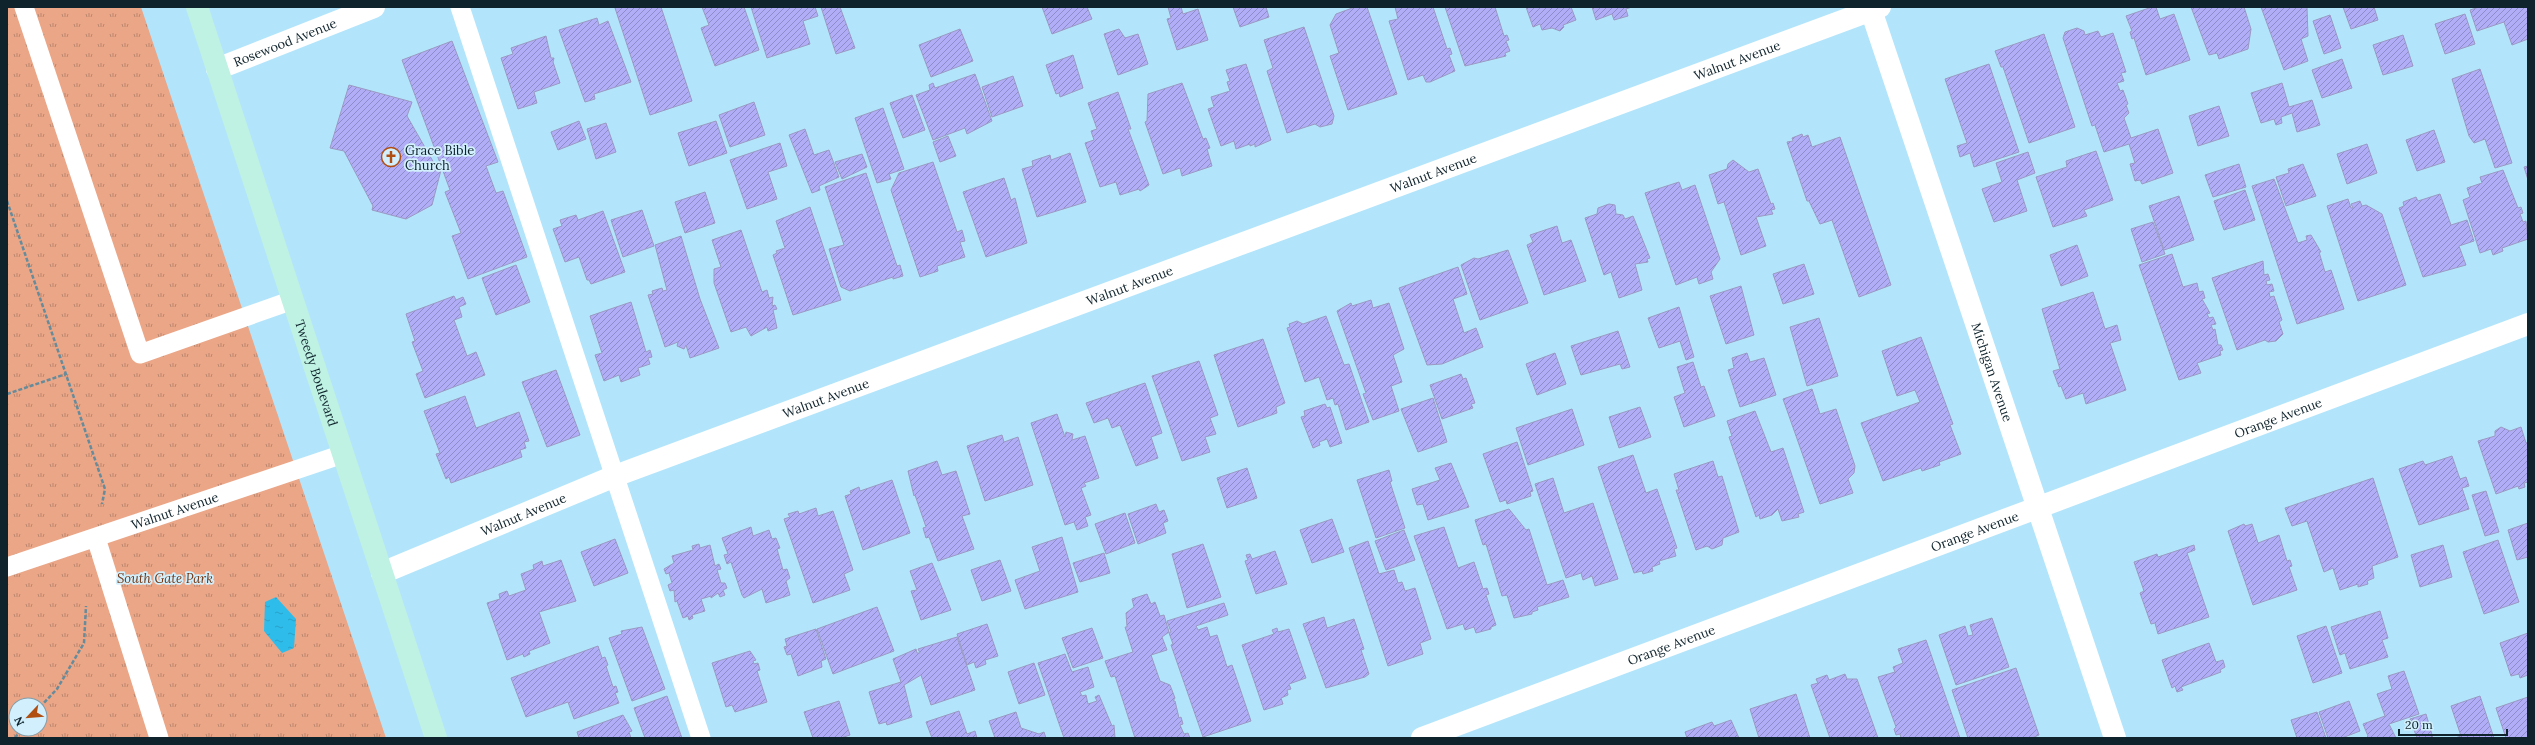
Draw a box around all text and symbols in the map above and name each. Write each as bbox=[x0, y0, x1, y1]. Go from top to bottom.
street label: Rosewood Avenue bbox=[231, 15, 339, 71]
street label: Walnut Avenue bbox=[1692, 37, 1783, 84]
place label: Grace Bible Church bbox=[405, 142, 474, 174]
church icon: Grace Bible Church bbox=[380, 146, 402, 168]
street label: Walnut Avenue bbox=[1388, 149, 1479, 197]
street label: Walnut Avenue bbox=[1084, 262, 1175, 310]
street label: Tweedy Boulevard bbox=[291, 318, 342, 429]
street label: Michigan Avenue bbox=[1967, 320, 2016, 424]
street label: Walnut Avenue bbox=[780, 375, 871, 422]
street label: Orange Avenue bbox=[2232, 394, 2324, 442]
street label: Walnut Avenue bbox=[129, 488, 221, 534]
street label: Walnut Avenue bbox=[478, 489, 569, 540]
street label: Orange Avenue bbox=[1929, 508, 2021, 556]
park label: South Gate Park bbox=[117, 570, 213, 587]
street label: Orange Avenue bbox=[1625, 621, 1717, 669]
north arrow bbox=[8, 697, 48, 737]
scale bar bbox=[2399, 711, 2507, 737]
text: N bbox=[11, 714, 27, 728]
text: 20 m bbox=[2405, 717, 2433, 732]

